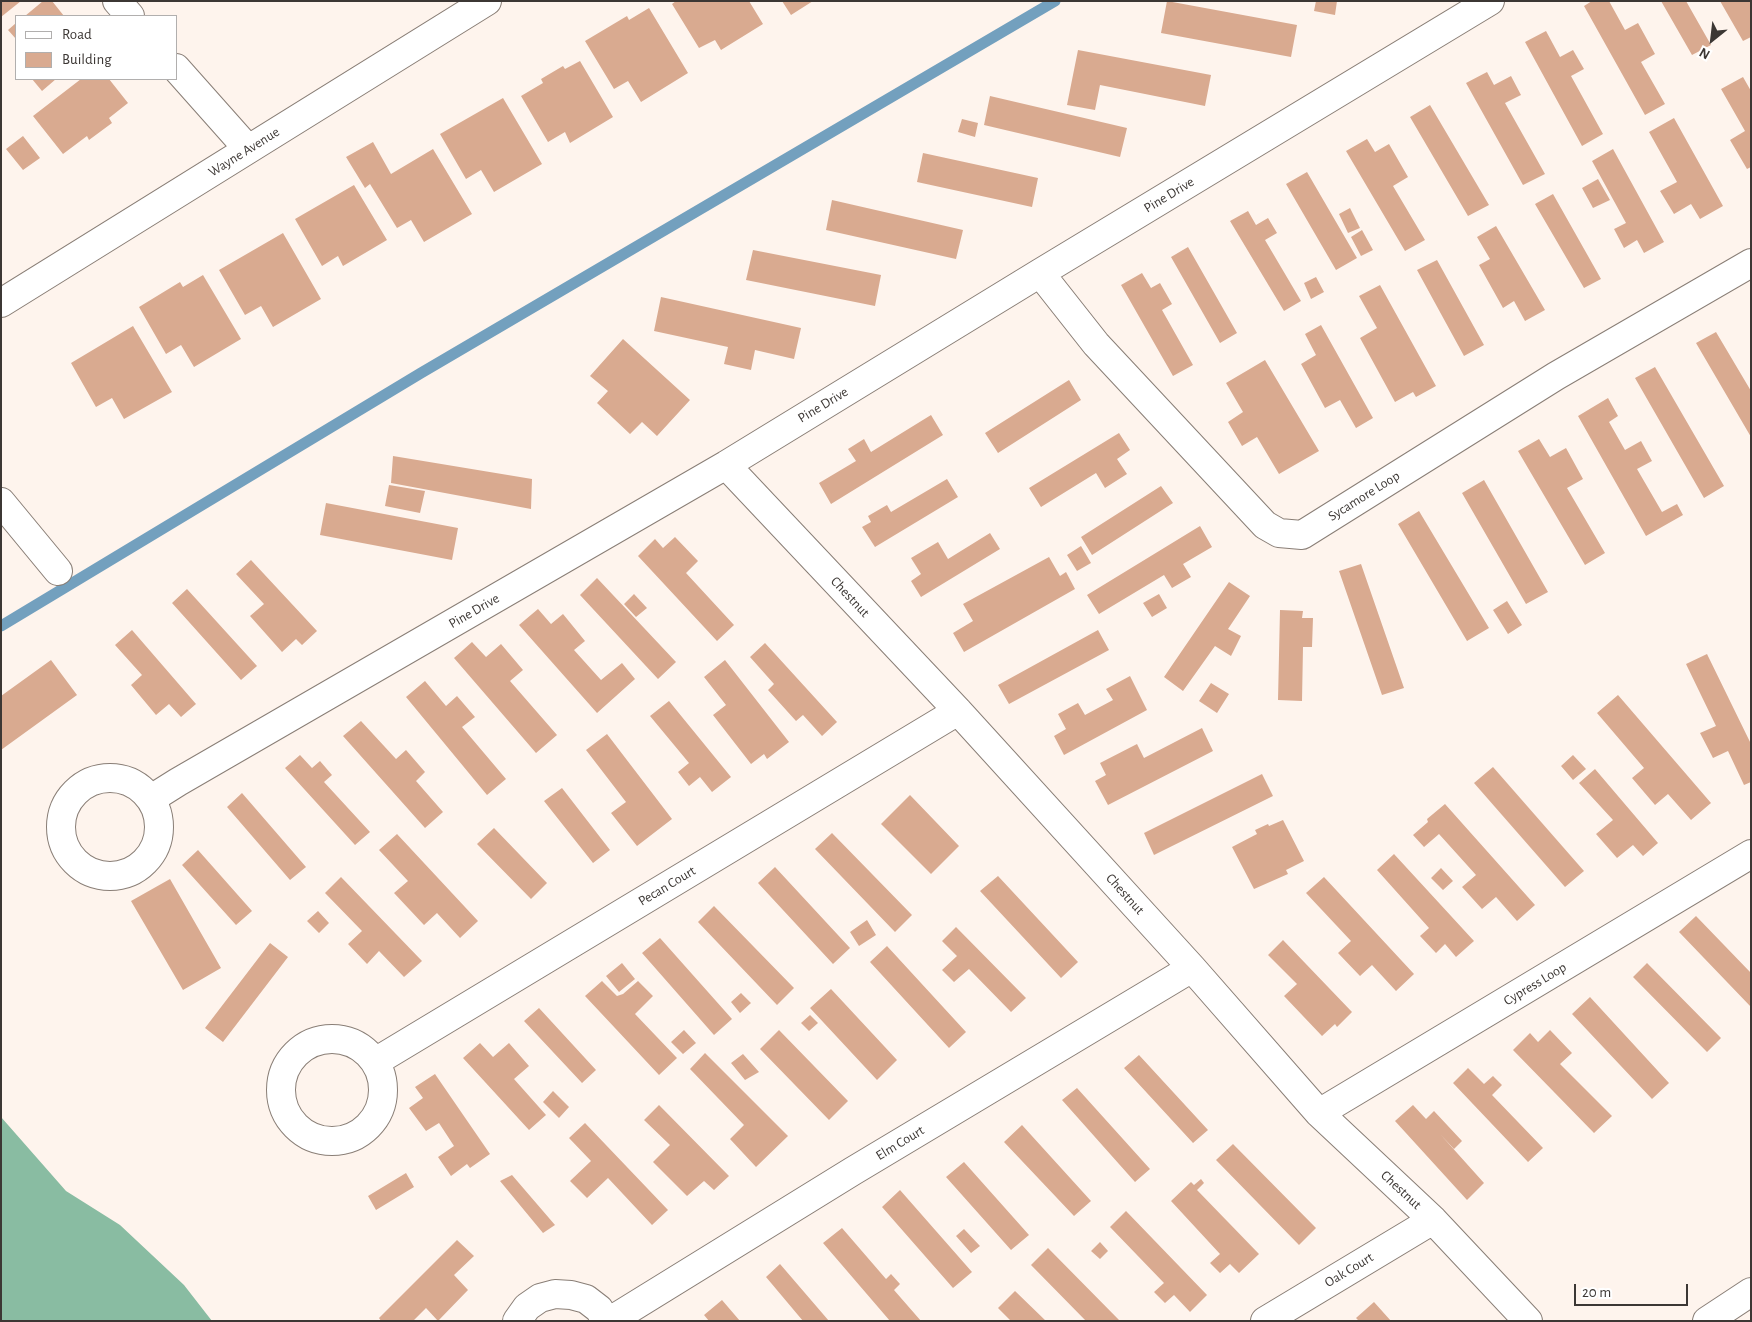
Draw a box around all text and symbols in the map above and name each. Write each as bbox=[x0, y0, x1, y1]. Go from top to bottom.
legend bbox=[15, 15, 178, 80]
north arrow bbox=[1687, 15, 1737, 65]
text: Road bbox=[62, 27, 92, 42]
text: N bbox=[1697, 45, 1712, 62]
text: Building bbox=[62, 52, 112, 67]
street label: Wayne Avenue bbox=[205, 123, 283, 181]
street label: Pine Drive bbox=[1141, 173, 1197, 217]
street label: Pine Drive bbox=[795, 383, 851, 427]
street label: Sycamore Loop bbox=[1325, 467, 1403, 525]
street label: Chestnut bbox=[827, 573, 873, 621]
street label: Pine Drive bbox=[446, 590, 502, 632]
street label: Pecan Court bbox=[635, 862, 699, 910]
street label: Chestnut bbox=[1102, 870, 1148, 918]
street label: Cypress Loop bbox=[1501, 959, 1569, 1009]
street label: Elm Court bbox=[873, 1122, 927, 1164]
street label: Chestnut bbox=[1377, 1167, 1425, 1213]
street label: Oak Court bbox=[1322, 1249, 1376, 1291]
scale bar bbox=[1577, 1274, 1691, 1306]
text: 20 m bbox=[1582, 1285, 1611, 1300]

